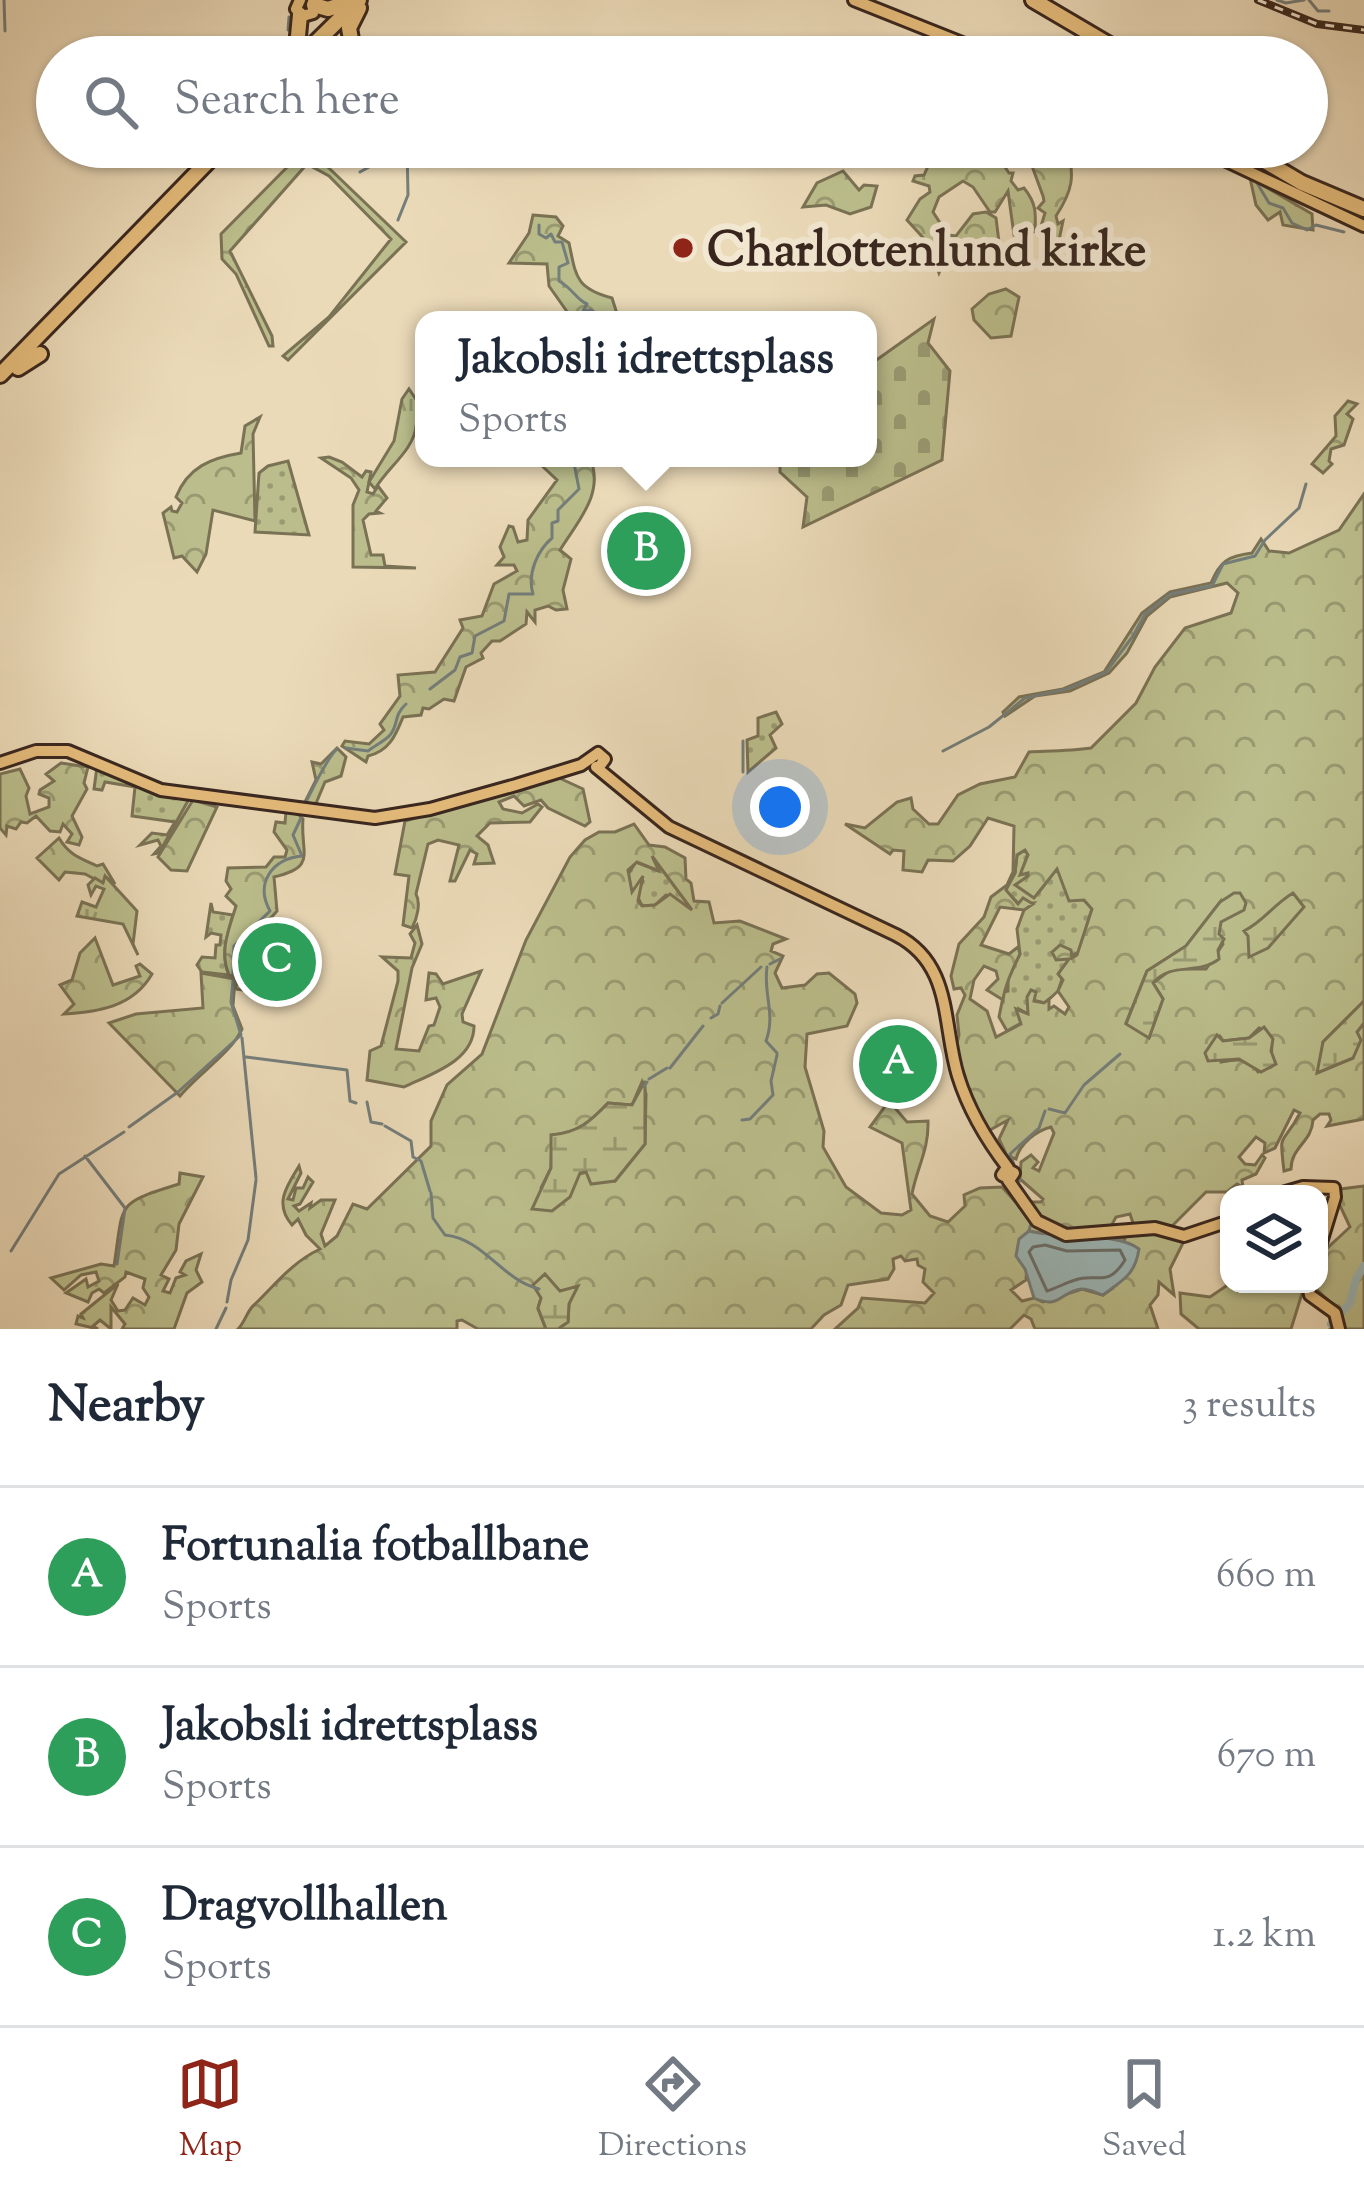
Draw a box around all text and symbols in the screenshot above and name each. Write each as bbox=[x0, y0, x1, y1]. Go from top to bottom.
search box bbox=[36, 36, 1328, 168]
icon: search bbox=[78, 69, 144, 135]
text: Search here bbox=[174, 70, 400, 135]
place label: Charlottenlund kirke bbox=[707, 219, 1146, 288]
marker: Charlottenlund kirke bbox=[670, 235, 696, 261]
popup bbox=[415, 311, 877, 467]
text: Jakobsli idrettsplass bbox=[458, 329, 834, 394]
text: Sports bbox=[458, 394, 568, 450]
pin: B bbox=[607, 506, 685, 596]
your location bbox=[750, 777, 810, 837]
pin: C bbox=[238, 917, 316, 1007]
pin: A bbox=[859, 1019, 937, 1109]
map controls bbox=[1220, 1185, 1328, 1293]
button: layers bbox=[1220, 1185, 1328, 1293]
text: Nearby bbox=[48, 1371, 205, 1444]
text: 3 results bbox=[1182, 1379, 1316, 1435]
text: Fortunalia fotballbane bbox=[162, 1516, 589, 1581]
text: A bbox=[71, 1549, 103, 1605]
text: 660 m bbox=[1216, 1549, 1316, 1605]
text: Sports bbox=[162, 1581, 272, 1637]
text: Jakobsli idrettsplass bbox=[162, 1696, 538, 1761]
text: B bbox=[75, 1729, 99, 1785]
text: 670 m bbox=[1217, 1729, 1316, 1785]
text: Sports bbox=[162, 1761, 272, 1817]
text: Dragvollhallen bbox=[162, 1876, 448, 1941]
text: C bbox=[71, 1909, 103, 1965]
text: 1.2 km bbox=[1213, 1909, 1316, 1965]
text: Sports bbox=[162, 1941, 272, 1997]
tab: Map bbox=[177, 2051, 243, 2171]
tab: Directions bbox=[598, 2051, 747, 2171]
tab: Saved bbox=[1102, 2051, 1187, 2171]

